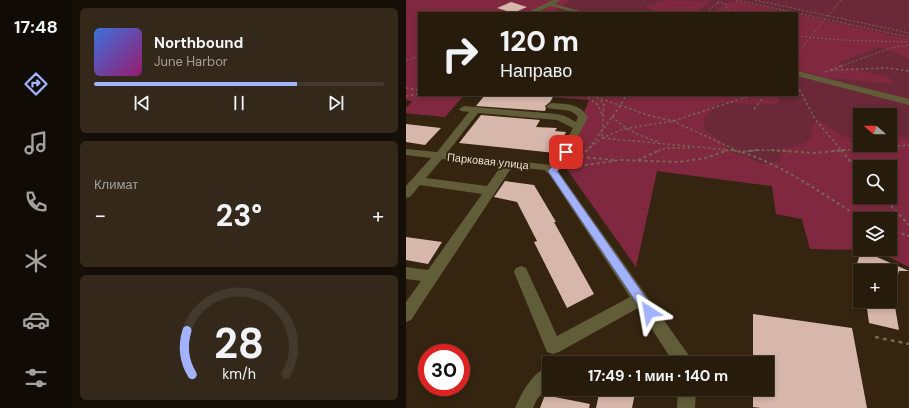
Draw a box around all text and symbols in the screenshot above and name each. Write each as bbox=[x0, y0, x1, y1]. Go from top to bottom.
text: 17:48 bbox=[14, 15, 58, 39]
text: 120 m bbox=[500, 23, 579, 60]
icon: right bbox=[434, 28, 486, 80]
text: Northbound bbox=[154, 33, 243, 53]
text: June Harbor bbox=[154, 53, 228, 70]
text: Направо bbox=[500, 59, 572, 83]
icon: directions bbox=[22, 70, 50, 98]
icon: previous bbox=[131, 92, 153, 114]
icon: pause bbox=[228, 92, 250, 114]
icon: next bbox=[325, 92, 347, 114]
north arrow bbox=[853, 108, 897, 152]
map controls bbox=[853, 108, 897, 308]
icon: music bbox=[22, 129, 50, 157]
pin bbox=[549, 135, 583, 169]
icon: arrive bbox=[555, 141, 577, 163]
street label: Парковая улица bbox=[446, 150, 530, 172]
button: search bbox=[853, 160, 897, 204]
text: Климат bbox=[94, 176, 138, 193]
icon: phone bbox=[22, 188, 50, 216]
text: 23° bbox=[216, 196, 262, 235]
text: − bbox=[94, 201, 106, 230]
text: + bbox=[372, 201, 384, 230]
button: layers bbox=[853, 212, 897, 256]
icon: climate bbox=[22, 247, 50, 275]
button: + bbox=[853, 264, 897, 308]
position arrow bbox=[628, 291, 670, 333]
icon: car bbox=[22, 306, 50, 334]
text: 28 bbox=[214, 317, 264, 371]
speed limit sign: 30 bbox=[418, 344, 470, 396]
icon: filters bbox=[22, 364, 50, 392]
text: km/h bbox=[222, 365, 256, 383]
text: 17:49 · 1 мин · 140 m bbox=[588, 366, 728, 386]

